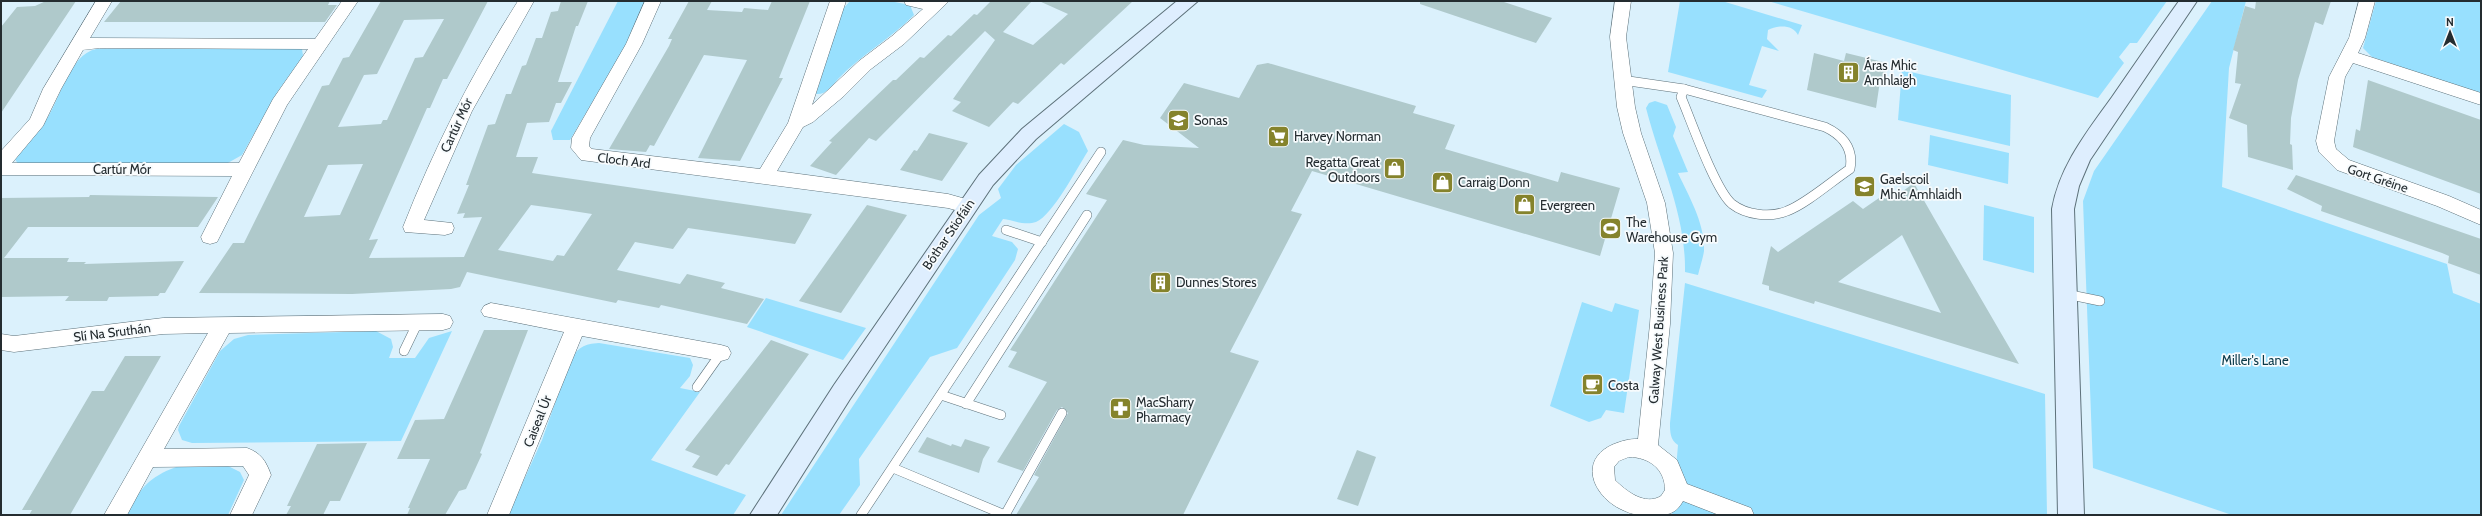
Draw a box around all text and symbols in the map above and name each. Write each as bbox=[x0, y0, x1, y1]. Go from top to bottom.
north arrow bbox=[2430, 12, 2470, 52]
text: N bbox=[2446, 15, 2454, 29]
place label: Áras Mhic Amhlaigh bbox=[1864, 56, 1917, 88]
building icon: Áras Mhic Amhlaigh bbox=[1835, 59, 1861, 85]
street label: Cartúr Mór bbox=[436, 94, 476, 155]
school or university icon: Sonas bbox=[1165, 107, 1191, 133]
place label: Sonas bbox=[1194, 112, 1228, 128]
supermarket icon: Harvey Norman bbox=[1266, 123, 1292, 149]
place label: Harvey Norman bbox=[1294, 128, 1381, 144]
street label: Cloch Ard bbox=[597, 149, 651, 171]
place label: Regatta Great Outdoors bbox=[1305, 154, 1381, 185]
shop icon: Regatta Great Outdoors bbox=[1382, 156, 1408, 182]
street label: Gort Gréine bbox=[2346, 160, 2411, 196]
street label: Cartúr Mór bbox=[93, 161, 152, 177]
shop icon: Carraig Donn bbox=[1430, 169, 1456, 195]
place label: Gaelscoil Mhic Amhlaidh bbox=[1880, 171, 1962, 202]
school or university icon: Gaelscoil Mhic Amhlaidh bbox=[1851, 173, 1877, 199]
place label: Carraig Donn bbox=[1458, 174, 1530, 190]
shop icon: Evergreen bbox=[1511, 192, 1537, 218]
street label: Bóthar Stiofáin bbox=[919, 196, 977, 272]
place label: Evergreen bbox=[1540, 197, 1595, 213]
place label: The Warehouse Gym bbox=[1626, 214, 1717, 245]
sports icon: The Warehouse Gym bbox=[1597, 216, 1623, 242]
street label: Galway West Business Park bbox=[1645, 256, 1671, 404]
building icon: Dunnes Stores bbox=[1147, 269, 1173, 295]
place label: Dunnes Stores bbox=[1176, 274, 1257, 290]
street label: Slí Na Sruthán bbox=[72, 319, 152, 345]
park label: Miller's Lane bbox=[2221, 352, 2289, 368]
cafe icon: Costa bbox=[1579, 372, 1605, 398]
place label: Costa bbox=[1608, 377, 1640, 393]
street label: Caiseal Úr bbox=[518, 391, 555, 449]
place label: MacSharry Pharmacy bbox=[1136, 394, 1194, 425]
pharmacy icon: MacSharry Pharmacy bbox=[1108, 396, 1134, 422]

